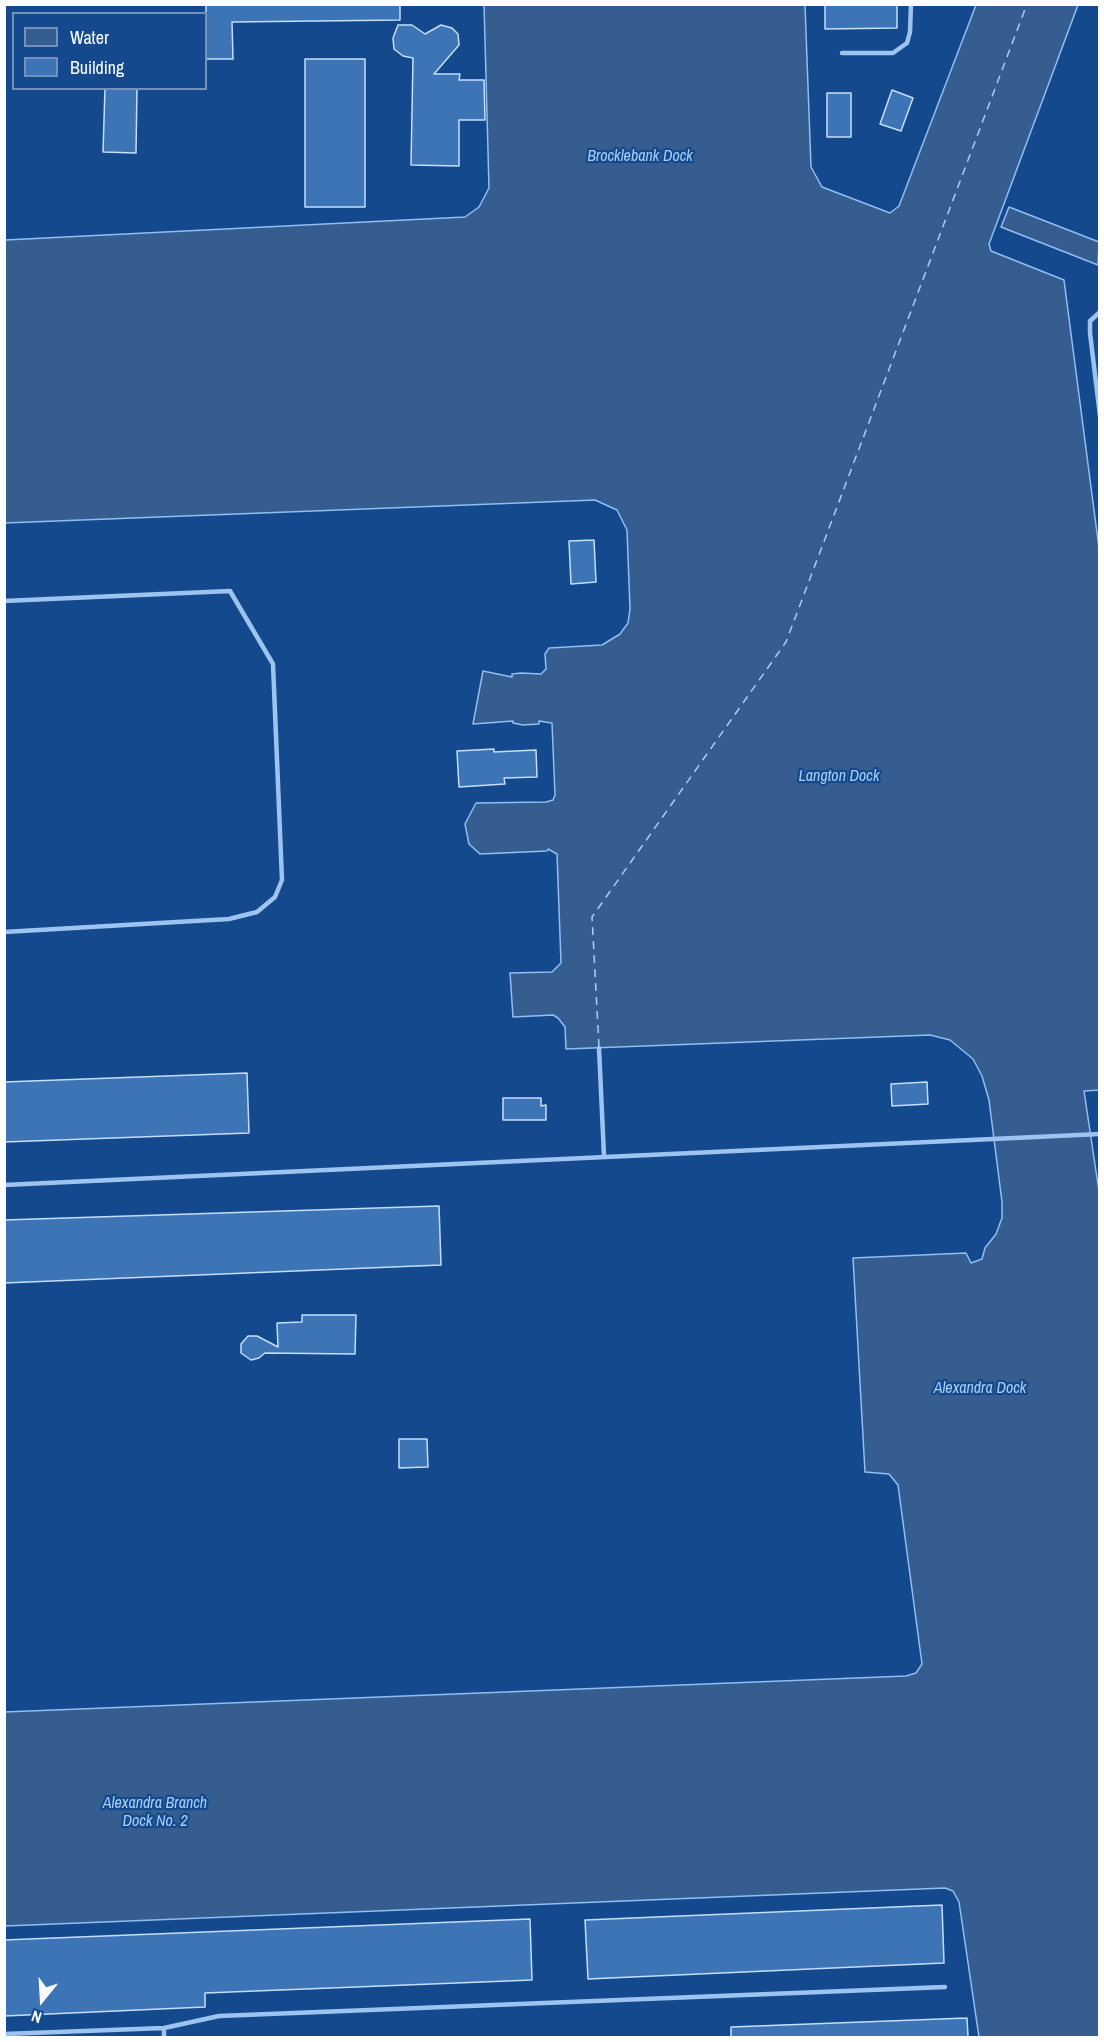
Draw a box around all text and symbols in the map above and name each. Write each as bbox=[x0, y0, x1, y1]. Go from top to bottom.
legend bbox=[12, 12, 207, 90]
text: Water bbox=[70, 25, 109, 50]
text: Building bbox=[70, 55, 124, 80]
water label: Brocklebank Dock bbox=[587, 147, 693, 167]
water label: Langton Dock bbox=[799, 767, 879, 787]
water label: Alexandra Dock bbox=[934, 1379, 1026, 1399]
water label: Alexandra Branch Dock No. 2 bbox=[103, 1794, 207, 1832]
north arrow bbox=[12, 1970, 72, 2030]
text: N bbox=[29, 2005, 44, 2029]

